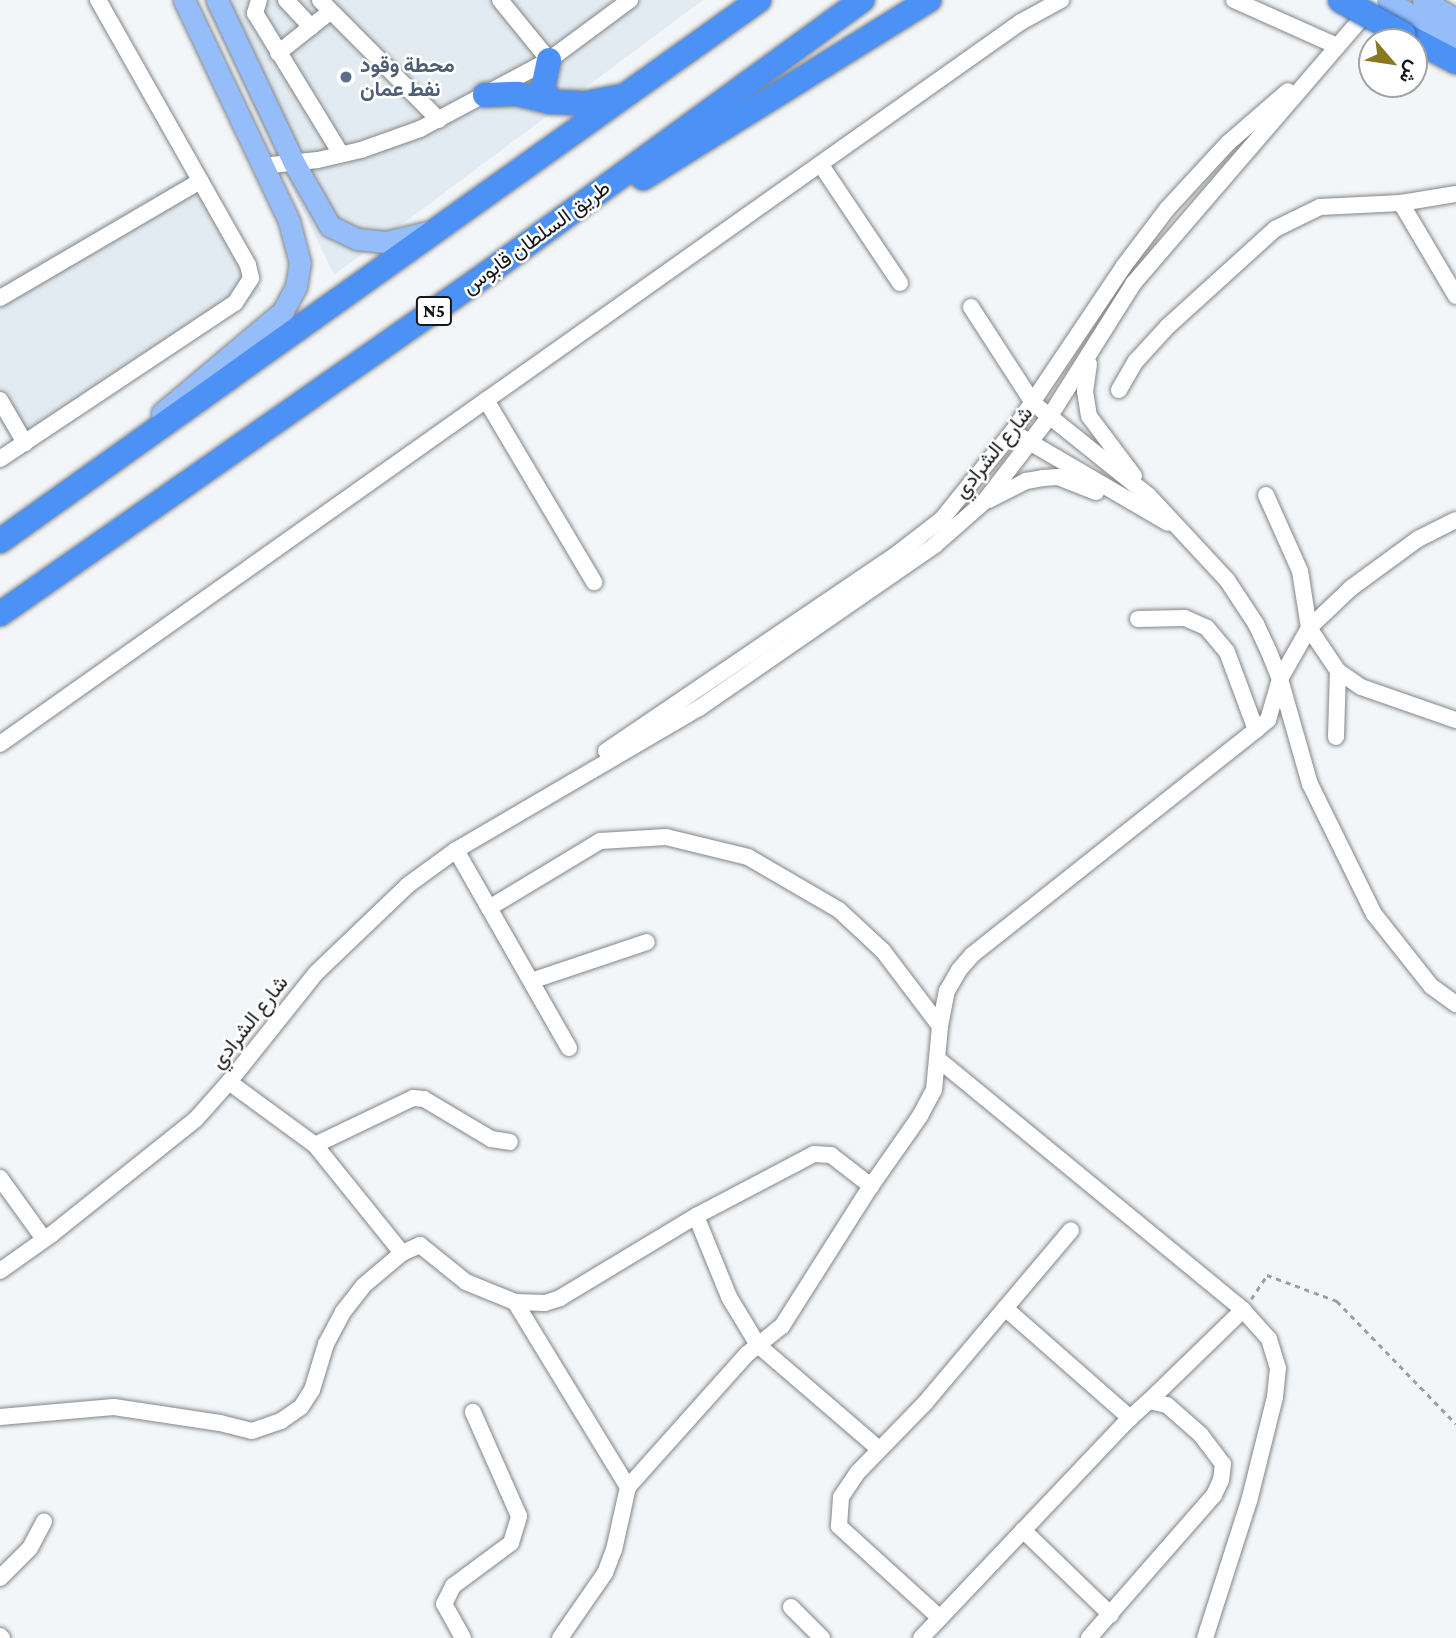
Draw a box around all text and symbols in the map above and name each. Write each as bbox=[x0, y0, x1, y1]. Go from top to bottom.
north arrow bbox=[1358, 28, 1428, 98]
place label: محطة وقود نفط عمان bbox=[360, 52, 455, 102]
text: ش bbox=[1395, 57, 1425, 88]
marker: محطة وقود نفط عمان bbox=[338, 69, 354, 85]
street label: طريق السلطان قابوس bbox=[457, 175, 615, 299]
road number: N5 bbox=[415, 296, 453, 326]
street label: شارع الشرادي bbox=[948, 401, 1038, 503]
street label: شارع الشرادي bbox=[205, 970, 293, 1074]

